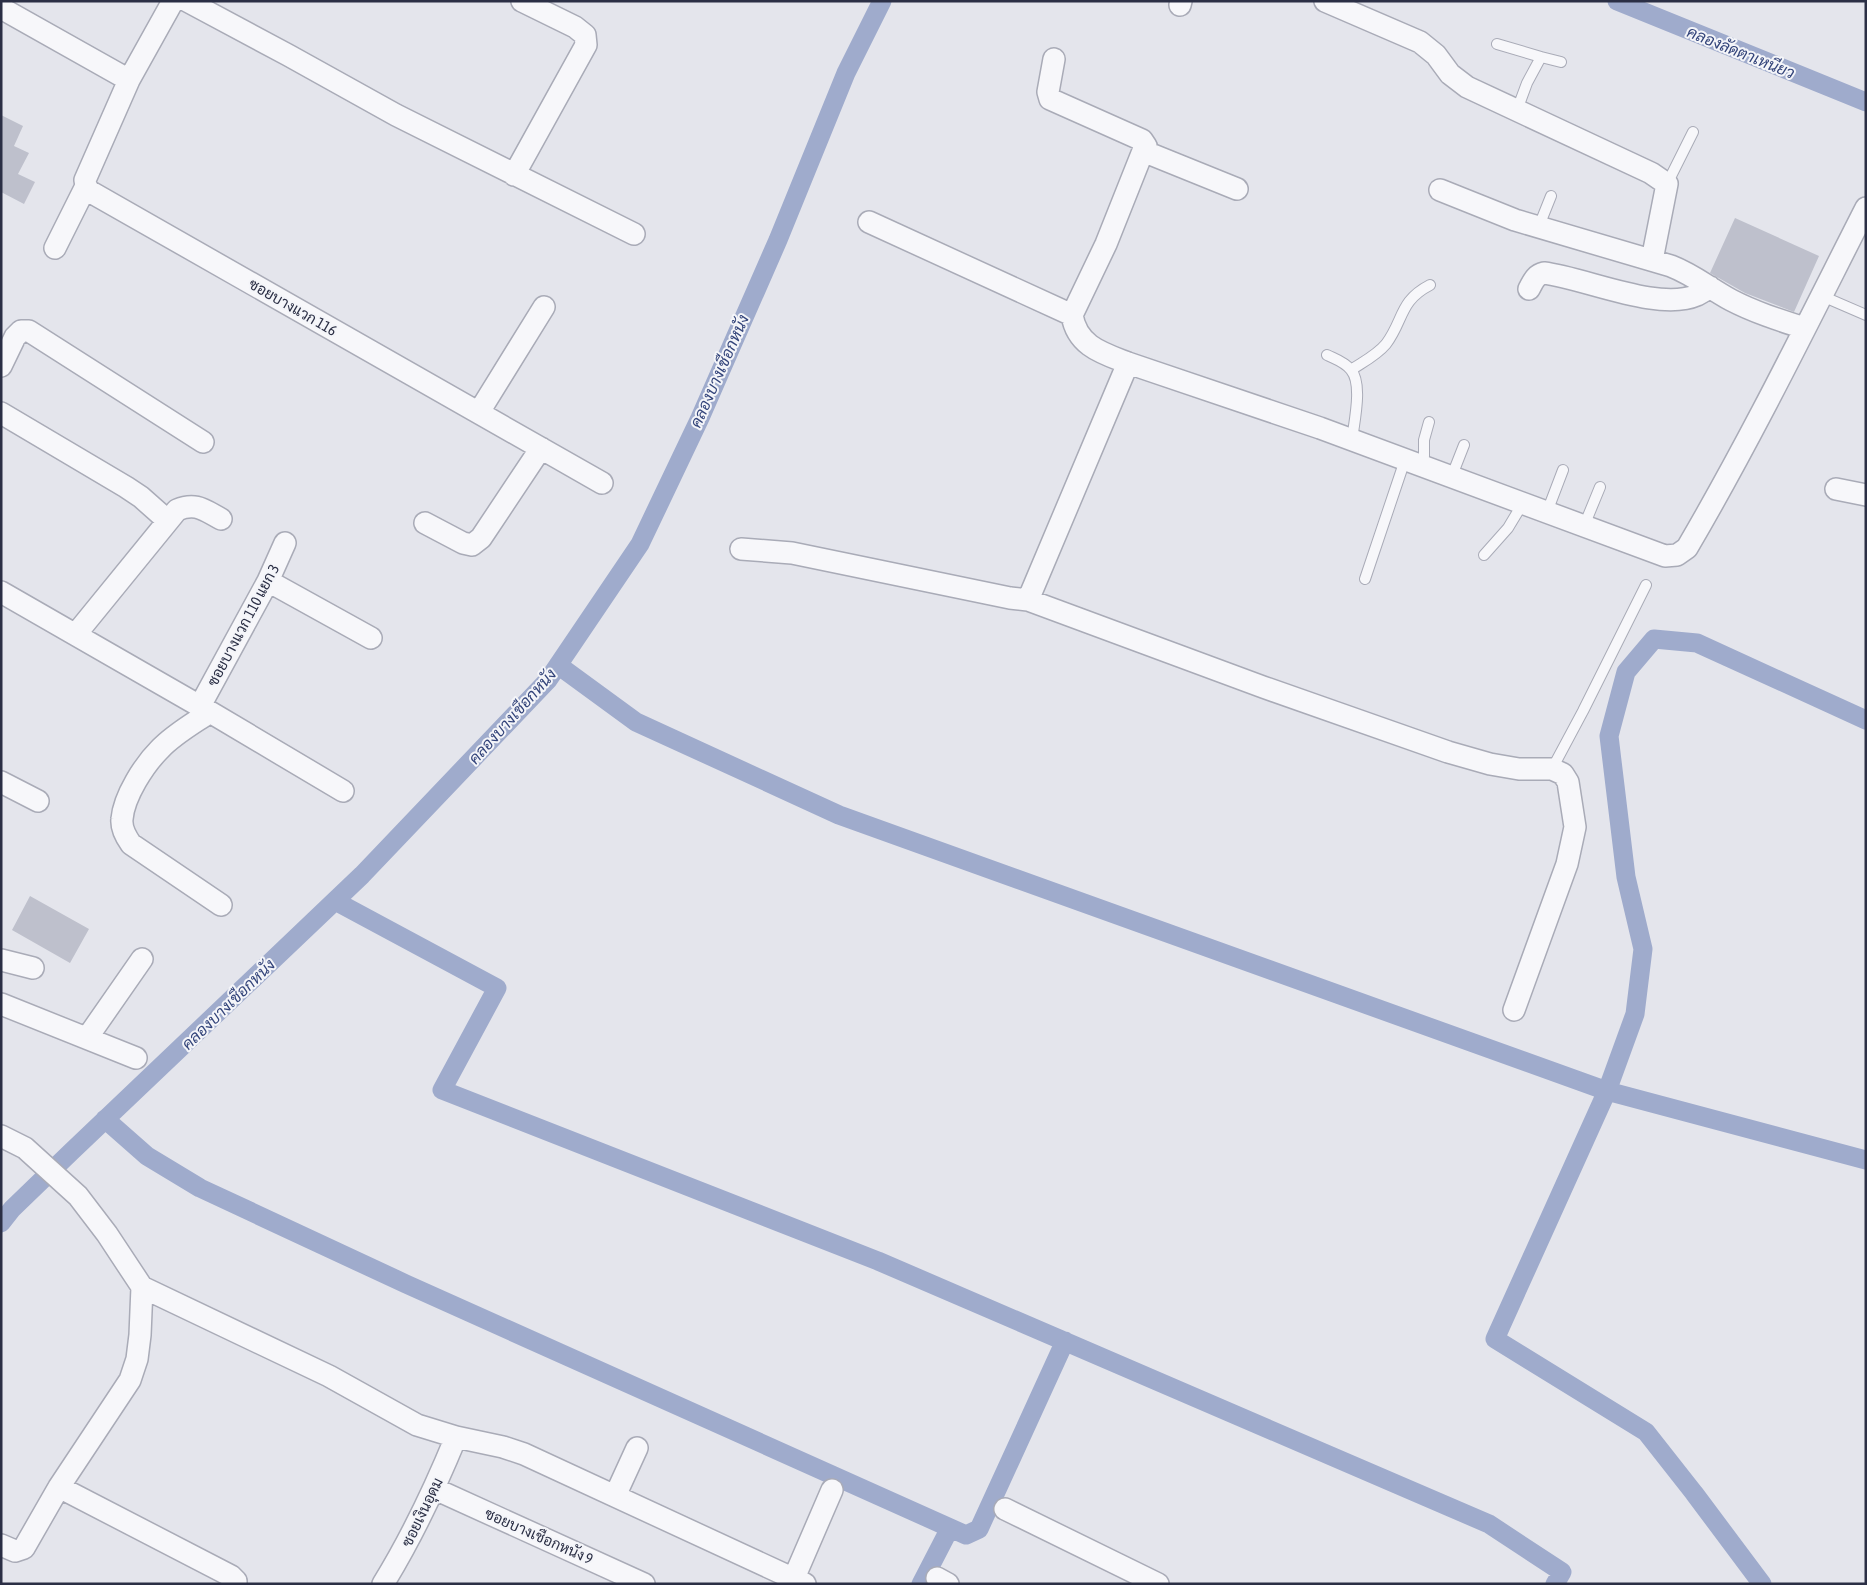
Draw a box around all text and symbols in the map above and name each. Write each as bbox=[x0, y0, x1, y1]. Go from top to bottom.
water label: คลองลัดตาเหนียว bbox=[1685, 20, 1798, 82]
street label: ซอยบางแวก 116 bbox=[246, 275, 340, 339]
water label: คลองบางเชือกหนัง bbox=[684, 311, 752, 430]
street label: ซอยบางแวก 110 แยก 3 bbox=[204, 561, 282, 689]
water label: คลองบางเชือกหนัง bbox=[463, 663, 559, 767]
water label: คลองบางเชือกหนัง bbox=[177, 954, 278, 1053]
street label: ซอยเงินอุดม bbox=[398, 1475, 449, 1551]
street label: ซอยบางเชือกหนัง 9 bbox=[482, 1504, 596, 1567]

